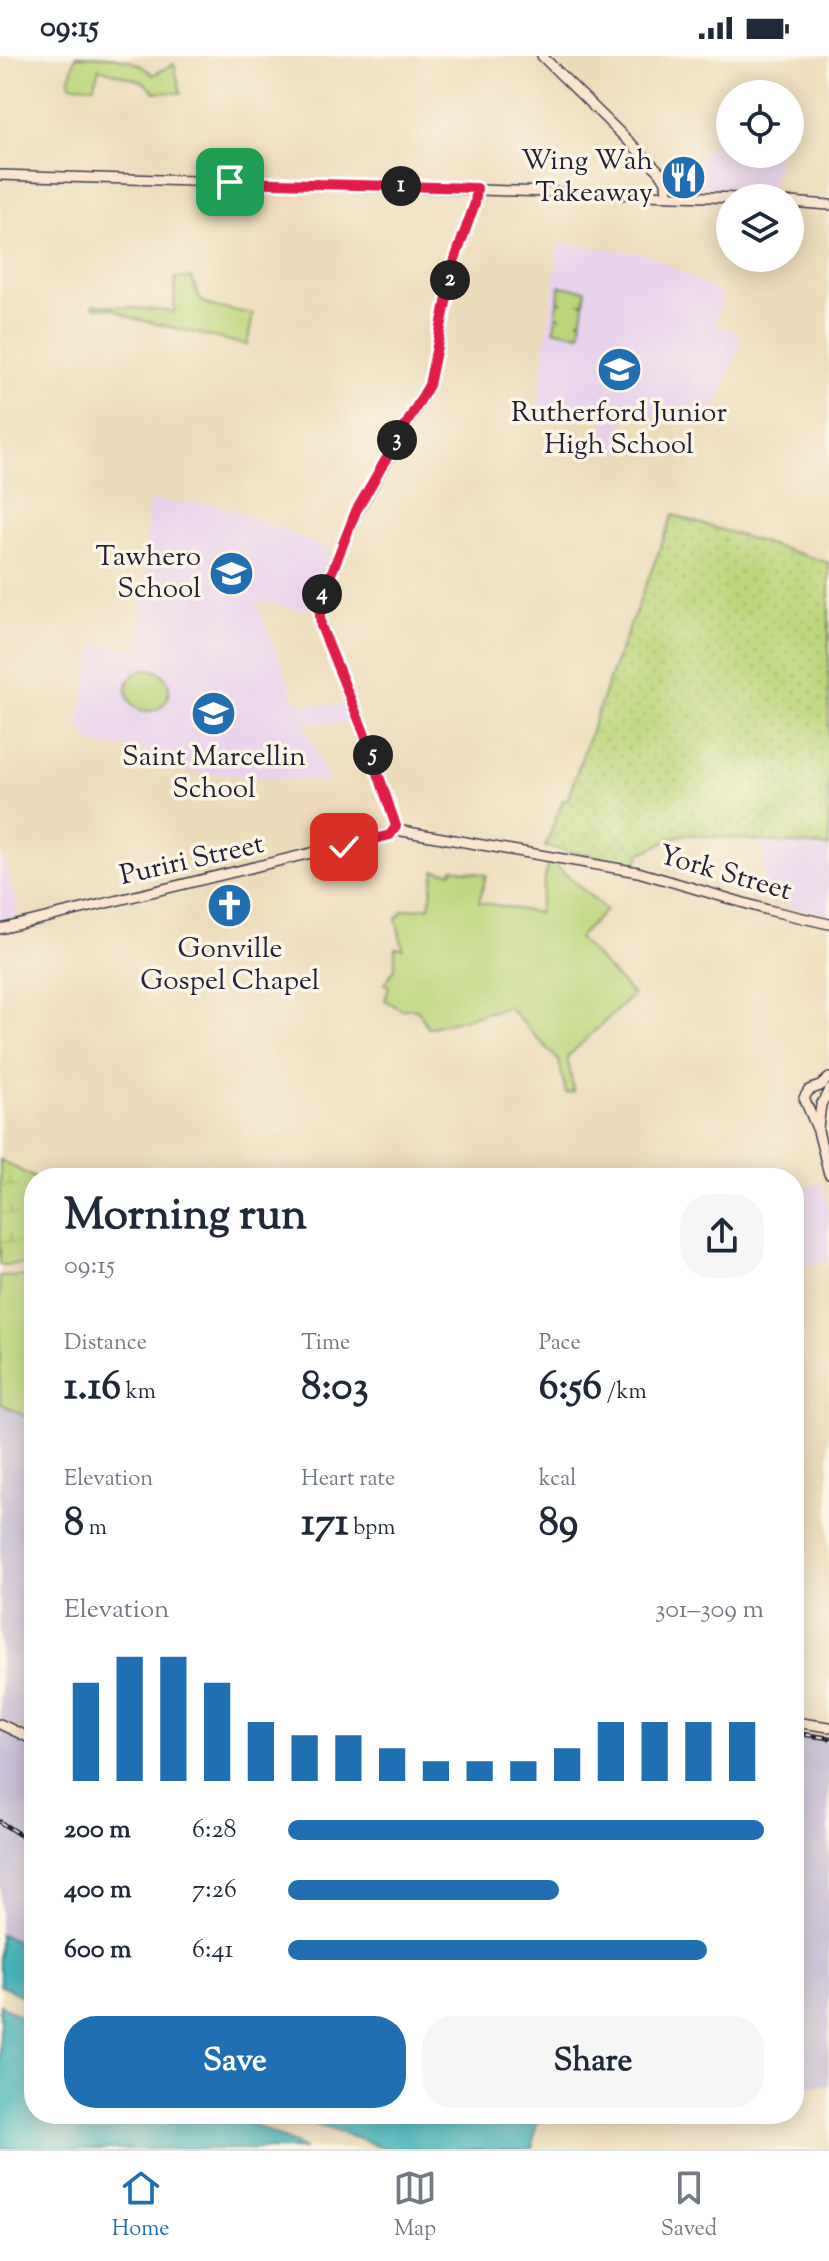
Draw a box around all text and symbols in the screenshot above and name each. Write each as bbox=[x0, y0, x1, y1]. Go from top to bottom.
text: 09:15 bbox=[40, 7, 99, 50]
map controls bbox=[716, 80, 804, 272]
button: locate bbox=[716, 80, 804, 168]
place label: Wing Wah Takeaway bbox=[521, 142, 653, 214]
pin bbox=[196, 148, 264, 216]
restaurant icon: Wing Wah Takeaway bbox=[660, 154, 708, 202]
icon: arrive bbox=[208, 160, 252, 204]
pin: 1 bbox=[381, 166, 421, 206]
text: 1 bbox=[397, 170, 405, 202]
button: layers bbox=[716, 184, 804, 272]
pin: 2 bbox=[430, 260, 470, 300]
text: 2 bbox=[445, 264, 455, 296]
school or university icon: Rutherford Junior High School bbox=[595, 346, 643, 394]
place label: Rutherford Junior High School bbox=[511, 394, 727, 466]
pin: 3 bbox=[377, 420, 417, 460]
text: 3 bbox=[393, 424, 401, 456]
place label: Tawhero School bbox=[95, 538, 201, 610]
school or university icon: Tawhero School bbox=[208, 550, 256, 598]
pin: 4 bbox=[302, 574, 342, 614]
text: 4 bbox=[316, 578, 328, 610]
school or university icon: Saint Marcellin School bbox=[190, 690, 238, 738]
pin: 5 bbox=[353, 735, 393, 775]
place label: Saint Marcellin School bbox=[122, 738, 306, 810]
text: 5 bbox=[369, 739, 377, 771]
pin bbox=[310, 813, 378, 881]
street label: Puriri Street bbox=[116, 825, 268, 897]
icon: check bbox=[322, 825, 366, 869]
street label: York Street bbox=[654, 836, 796, 912]
church icon: Gonville Gospel Chapel bbox=[206, 881, 254, 929]
place label: Gonville Gospel Chapel bbox=[140, 930, 320, 1002]
text: Morning run bbox=[64, 1186, 307, 1249]
button: share bbox=[680, 1194, 764, 1278]
text: 09:15 bbox=[64, 1248, 115, 1285]
text: Distance bbox=[64, 1328, 147, 1360]
text: Time bbox=[301, 1328, 350, 1360]
text: Pace bbox=[539, 1328, 581, 1360]
text: 1.16 bbox=[64, 1360, 121, 1417]
text: 8:03 bbox=[301, 1360, 369, 1417]
text: 6:56 bbox=[539, 1360, 602, 1417]
text: km bbox=[121, 1377, 156, 1409]
text: /km bbox=[602, 1377, 647, 1409]
text: Elevation bbox=[64, 1464, 153, 1496]
text: Heart rate bbox=[301, 1464, 395, 1496]
text: kcal bbox=[539, 1464, 576, 1496]
text: 8 bbox=[64, 1496, 84, 1553]
text: 171 bbox=[301, 1496, 349, 1553]
text: 89 bbox=[539, 1496, 578, 1553]
text: m bbox=[84, 1513, 107, 1545]
text: bpm bbox=[349, 1513, 395, 1545]
text: Elevation bbox=[64, 1592, 169, 1629]
text: 301–309 m bbox=[655, 1592, 764, 1629]
text: 200 m bbox=[64, 1812, 131, 1849]
text: 6:28 bbox=[192, 1812, 237, 1849]
text: 400 m bbox=[64, 1872, 131, 1909]
text: 7:26 bbox=[192, 1872, 237, 1909]
text: 600 m bbox=[64, 1932, 131, 1969]
text: 6:41 bbox=[192, 1932, 233, 1969]
button: Save bbox=[64, 2016, 406, 2108]
button: Share bbox=[422, 2016, 764, 2108]
tab: Home bbox=[112, 2166, 169, 2246]
tab: Map bbox=[393, 2166, 437, 2246]
tab: Saved bbox=[661, 2166, 717, 2246]

